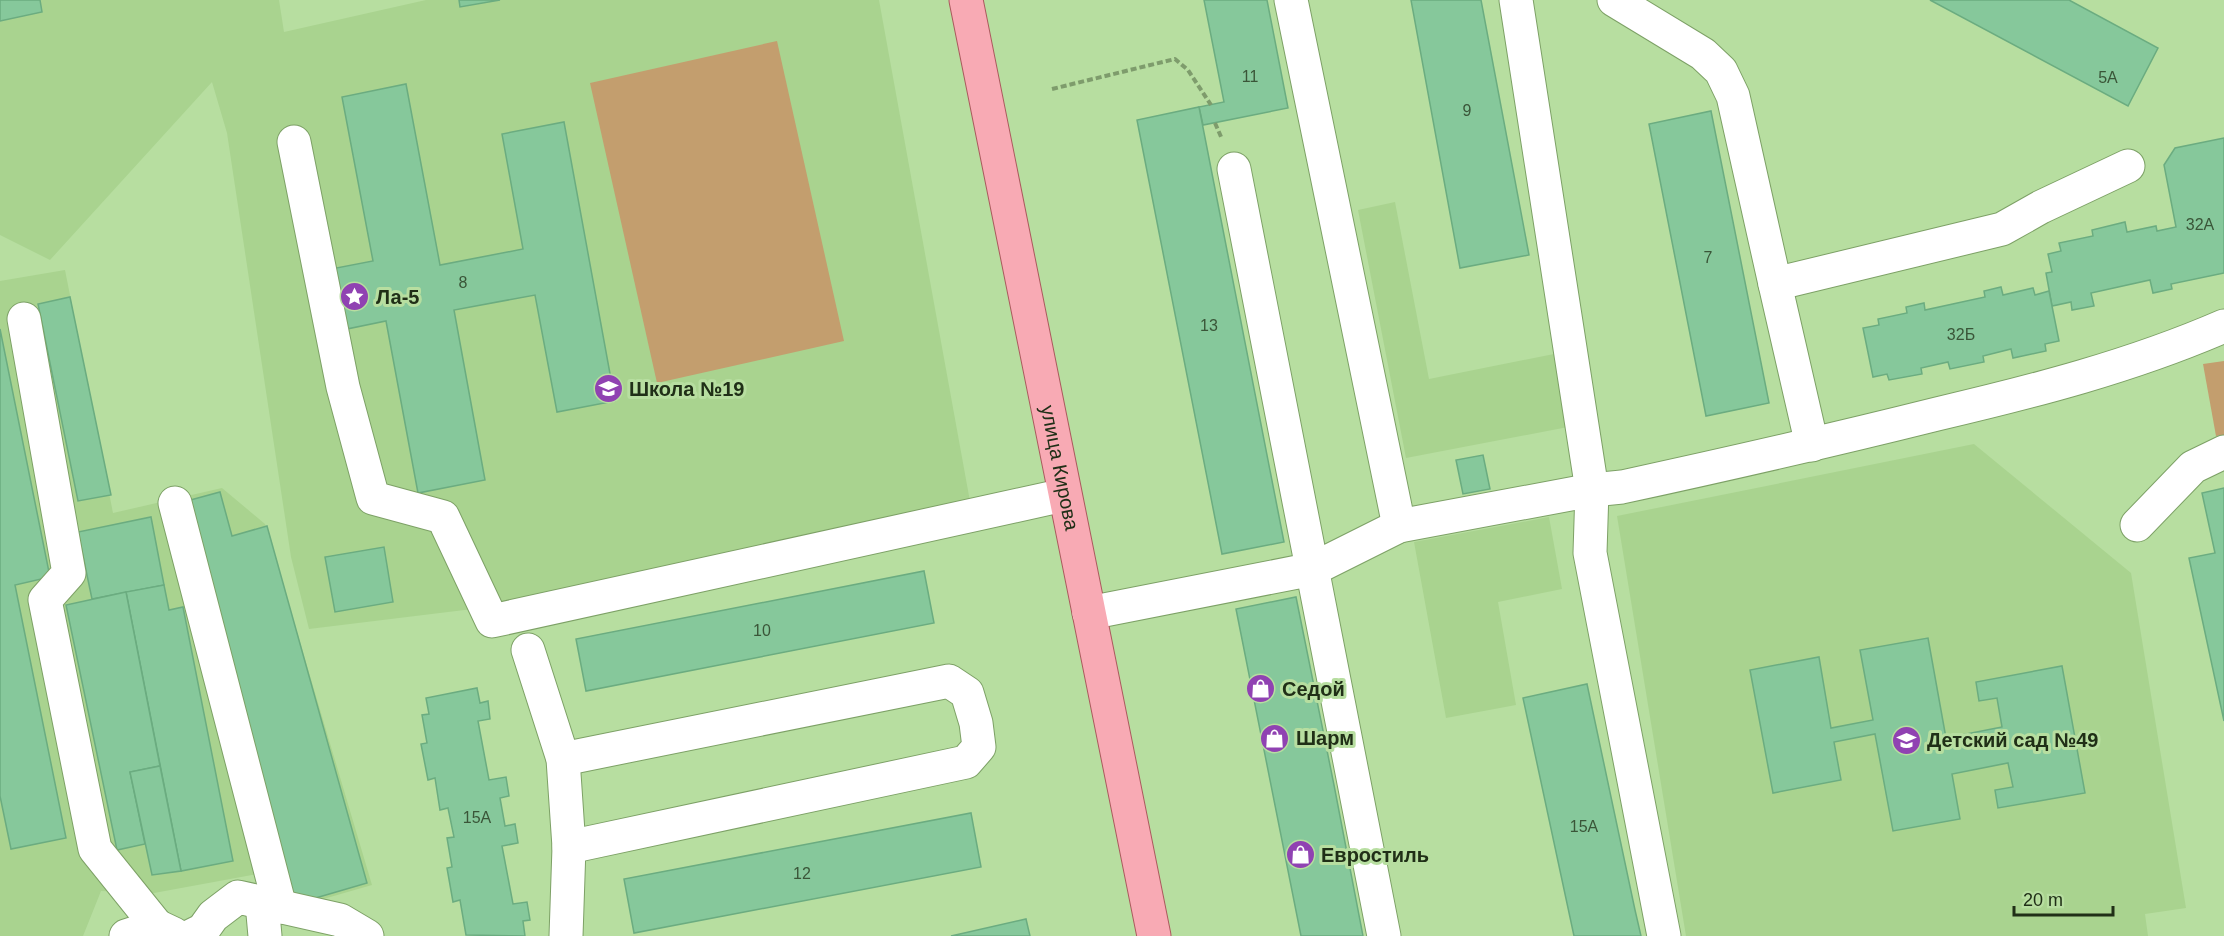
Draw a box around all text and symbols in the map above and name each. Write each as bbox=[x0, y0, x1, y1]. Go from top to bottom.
house number: 11 bbox=[1242, 68, 1258, 85]
house number: 5А bbox=[2098, 69, 2118, 86]
house number: 9 bbox=[1463, 102, 1472, 119]
house number: 32А bbox=[2186, 216, 2215, 233]
house number: 7 bbox=[1704, 249, 1713, 266]
house number: 8 bbox=[459, 274, 468, 291]
place icon: Ла-5 bbox=[339, 281, 371, 313]
place label: Ла-5 bbox=[376, 286, 419, 308]
house number: 13 bbox=[1200, 317, 1218, 334]
house number: 32Б bbox=[1947, 326, 1975, 343]
school or university icon: Школа №19 bbox=[592, 373, 624, 405]
place label: Школа №19 bbox=[629, 378, 745, 400]
street label: улица Кирова bbox=[1037, 403, 1083, 533]
house number: 10 bbox=[753, 622, 771, 639]
shop icon: Седой bbox=[1245, 673, 1277, 705]
place label: Седой bbox=[1282, 678, 1345, 700]
shop icon: Шарм bbox=[1259, 722, 1291, 754]
school or university icon: Детский сад №49 bbox=[1890, 724, 1922, 756]
place label: Шарм bbox=[1296, 727, 1354, 749]
place label: Детский сад №49 bbox=[1927, 729, 2098, 751]
house number: 15А bbox=[463, 809, 492, 826]
house number: 15А bbox=[1570, 818, 1599, 835]
shop icon: Евростиль bbox=[1284, 839, 1316, 871]
place label: Евростиль bbox=[1321, 844, 1429, 866]
house number: 12 bbox=[793, 865, 811, 882]
scale bar bbox=[2014, 879, 2113, 917]
text: 20 m bbox=[2023, 890, 2063, 910]

